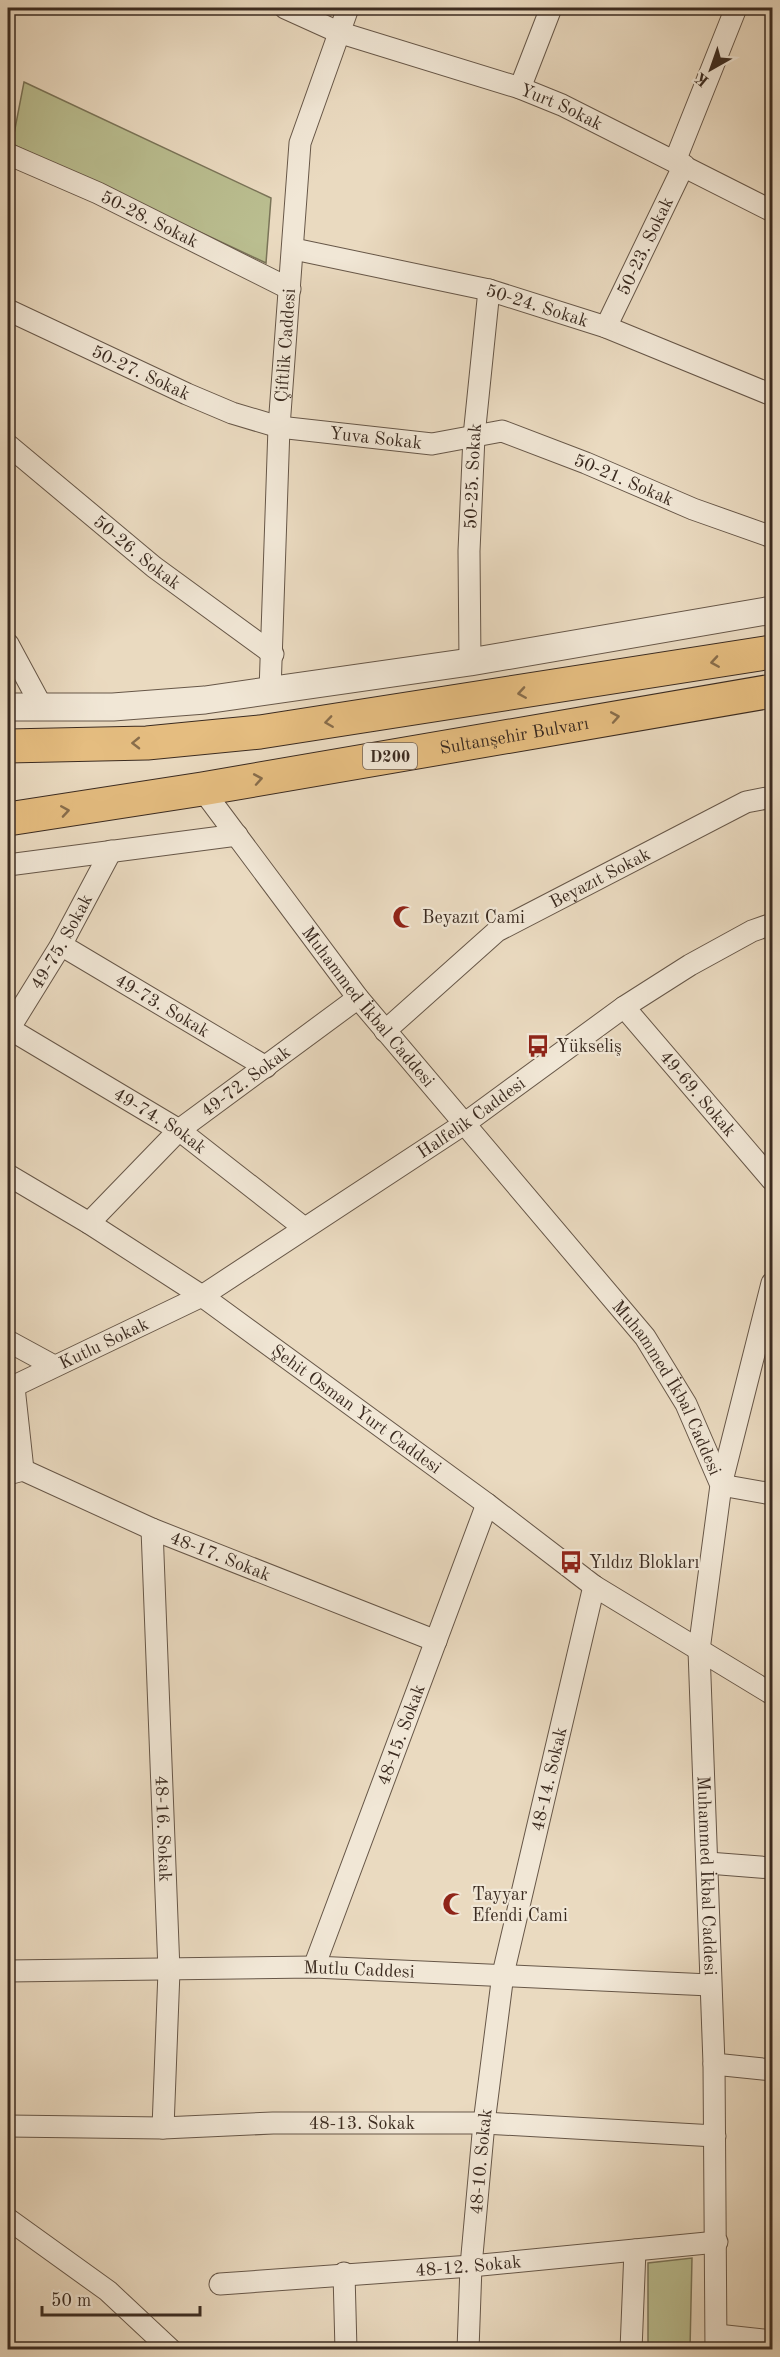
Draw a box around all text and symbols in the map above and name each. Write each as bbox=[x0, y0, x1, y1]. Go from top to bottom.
north arrow bbox=[681, 39, 741, 99]
text: K bbox=[693, 69, 713, 89]
street label: Yurt Sokak bbox=[517, 81, 605, 134]
street label: 50-28. Sokak bbox=[98, 188, 201, 252]
street label: 50-23. Sokak bbox=[615, 195, 677, 298]
street label: 50-24. Sokak bbox=[484, 282, 590, 331]
street label: Çiftlik Caddesi bbox=[273, 288, 299, 403]
street label: 50-27. Sokak bbox=[89, 343, 193, 404]
street label: 50-25. Sokak bbox=[462, 422, 485, 530]
street label: Yuva Sokak bbox=[329, 425, 423, 453]
street label: 50-21. Sokak bbox=[571, 451, 676, 510]
street label: 50-26. Sokak bbox=[90, 512, 184, 593]
one-way arrow bbox=[710, 655, 719, 667]
one-way arrow bbox=[518, 686, 527, 698]
one-way arrow bbox=[610, 711, 620, 724]
one-way arrow bbox=[325, 715, 334, 727]
street label: Sultanşehir Bulvarı bbox=[438, 715, 590, 758]
one-way arrow bbox=[131, 737, 140, 750]
road number: D200 bbox=[363, 743, 417, 769]
one-way arrow bbox=[252, 773, 262, 786]
one-way arrow bbox=[61, 805, 70, 817]
street label: Beyazıt Sokak bbox=[547, 845, 654, 912]
street label: 49-75. Sokak bbox=[28, 891, 96, 993]
mosque icon: Beyazıt Cami bbox=[391, 904, 417, 930]
place label: Beyazıt Cami bbox=[422, 909, 525, 927]
street label: Muhammed İkbal Caddesi bbox=[298, 924, 437, 1091]
street label: 49-73. Sokak bbox=[112, 971, 212, 1041]
bus stop icon: Yükseliş bbox=[525, 1033, 551, 1059]
place label: Yükseliş bbox=[556, 1038, 622, 1056]
street label: 49-72. Sokak bbox=[198, 1043, 294, 1121]
street label: 49-69. Sokak bbox=[656, 1048, 739, 1141]
street label: Halfelik Caddesi bbox=[414, 1074, 529, 1162]
street label: 49-74. Sokak bbox=[110, 1085, 209, 1158]
street label: Muhammed İkbal Caddesi bbox=[608, 1297, 724, 1478]
street label: Kutlu Sokak bbox=[56, 1315, 152, 1373]
street label: Şehit Osman Yurt Caddesi bbox=[268, 1342, 444, 1478]
street label: 48-17. Sokak bbox=[167, 1529, 273, 1585]
bus stop icon: Yıldız Blokları bbox=[558, 1549, 584, 1575]
place label: Yıldız Blokları bbox=[589, 1554, 700, 1572]
street label: 48-15. Sokak bbox=[375, 1682, 429, 1788]
street label: 48-14. Sokak bbox=[529, 1726, 571, 1833]
street label: 48-16. Sokak bbox=[151, 1775, 174, 1882]
street label: Muhammed İkbal Caddesi bbox=[694, 1775, 719, 1976]
place label: Tayyar Efendi Cami bbox=[472, 1886, 568, 1925]
mosque icon: Tayyar Efendi Cami bbox=[441, 1891, 467, 1917]
street label: Mutlu Caddesi bbox=[303, 1959, 415, 1982]
street label: 48-10. Sokak bbox=[468, 2108, 496, 2215]
street label: 48-13. Sokak bbox=[309, 2115, 415, 2133]
street label: 48-12. Sokak bbox=[415, 2253, 522, 2280]
scale bar bbox=[42, 2279, 200, 2317]
text: 50 m bbox=[51, 2292, 91, 2310]

